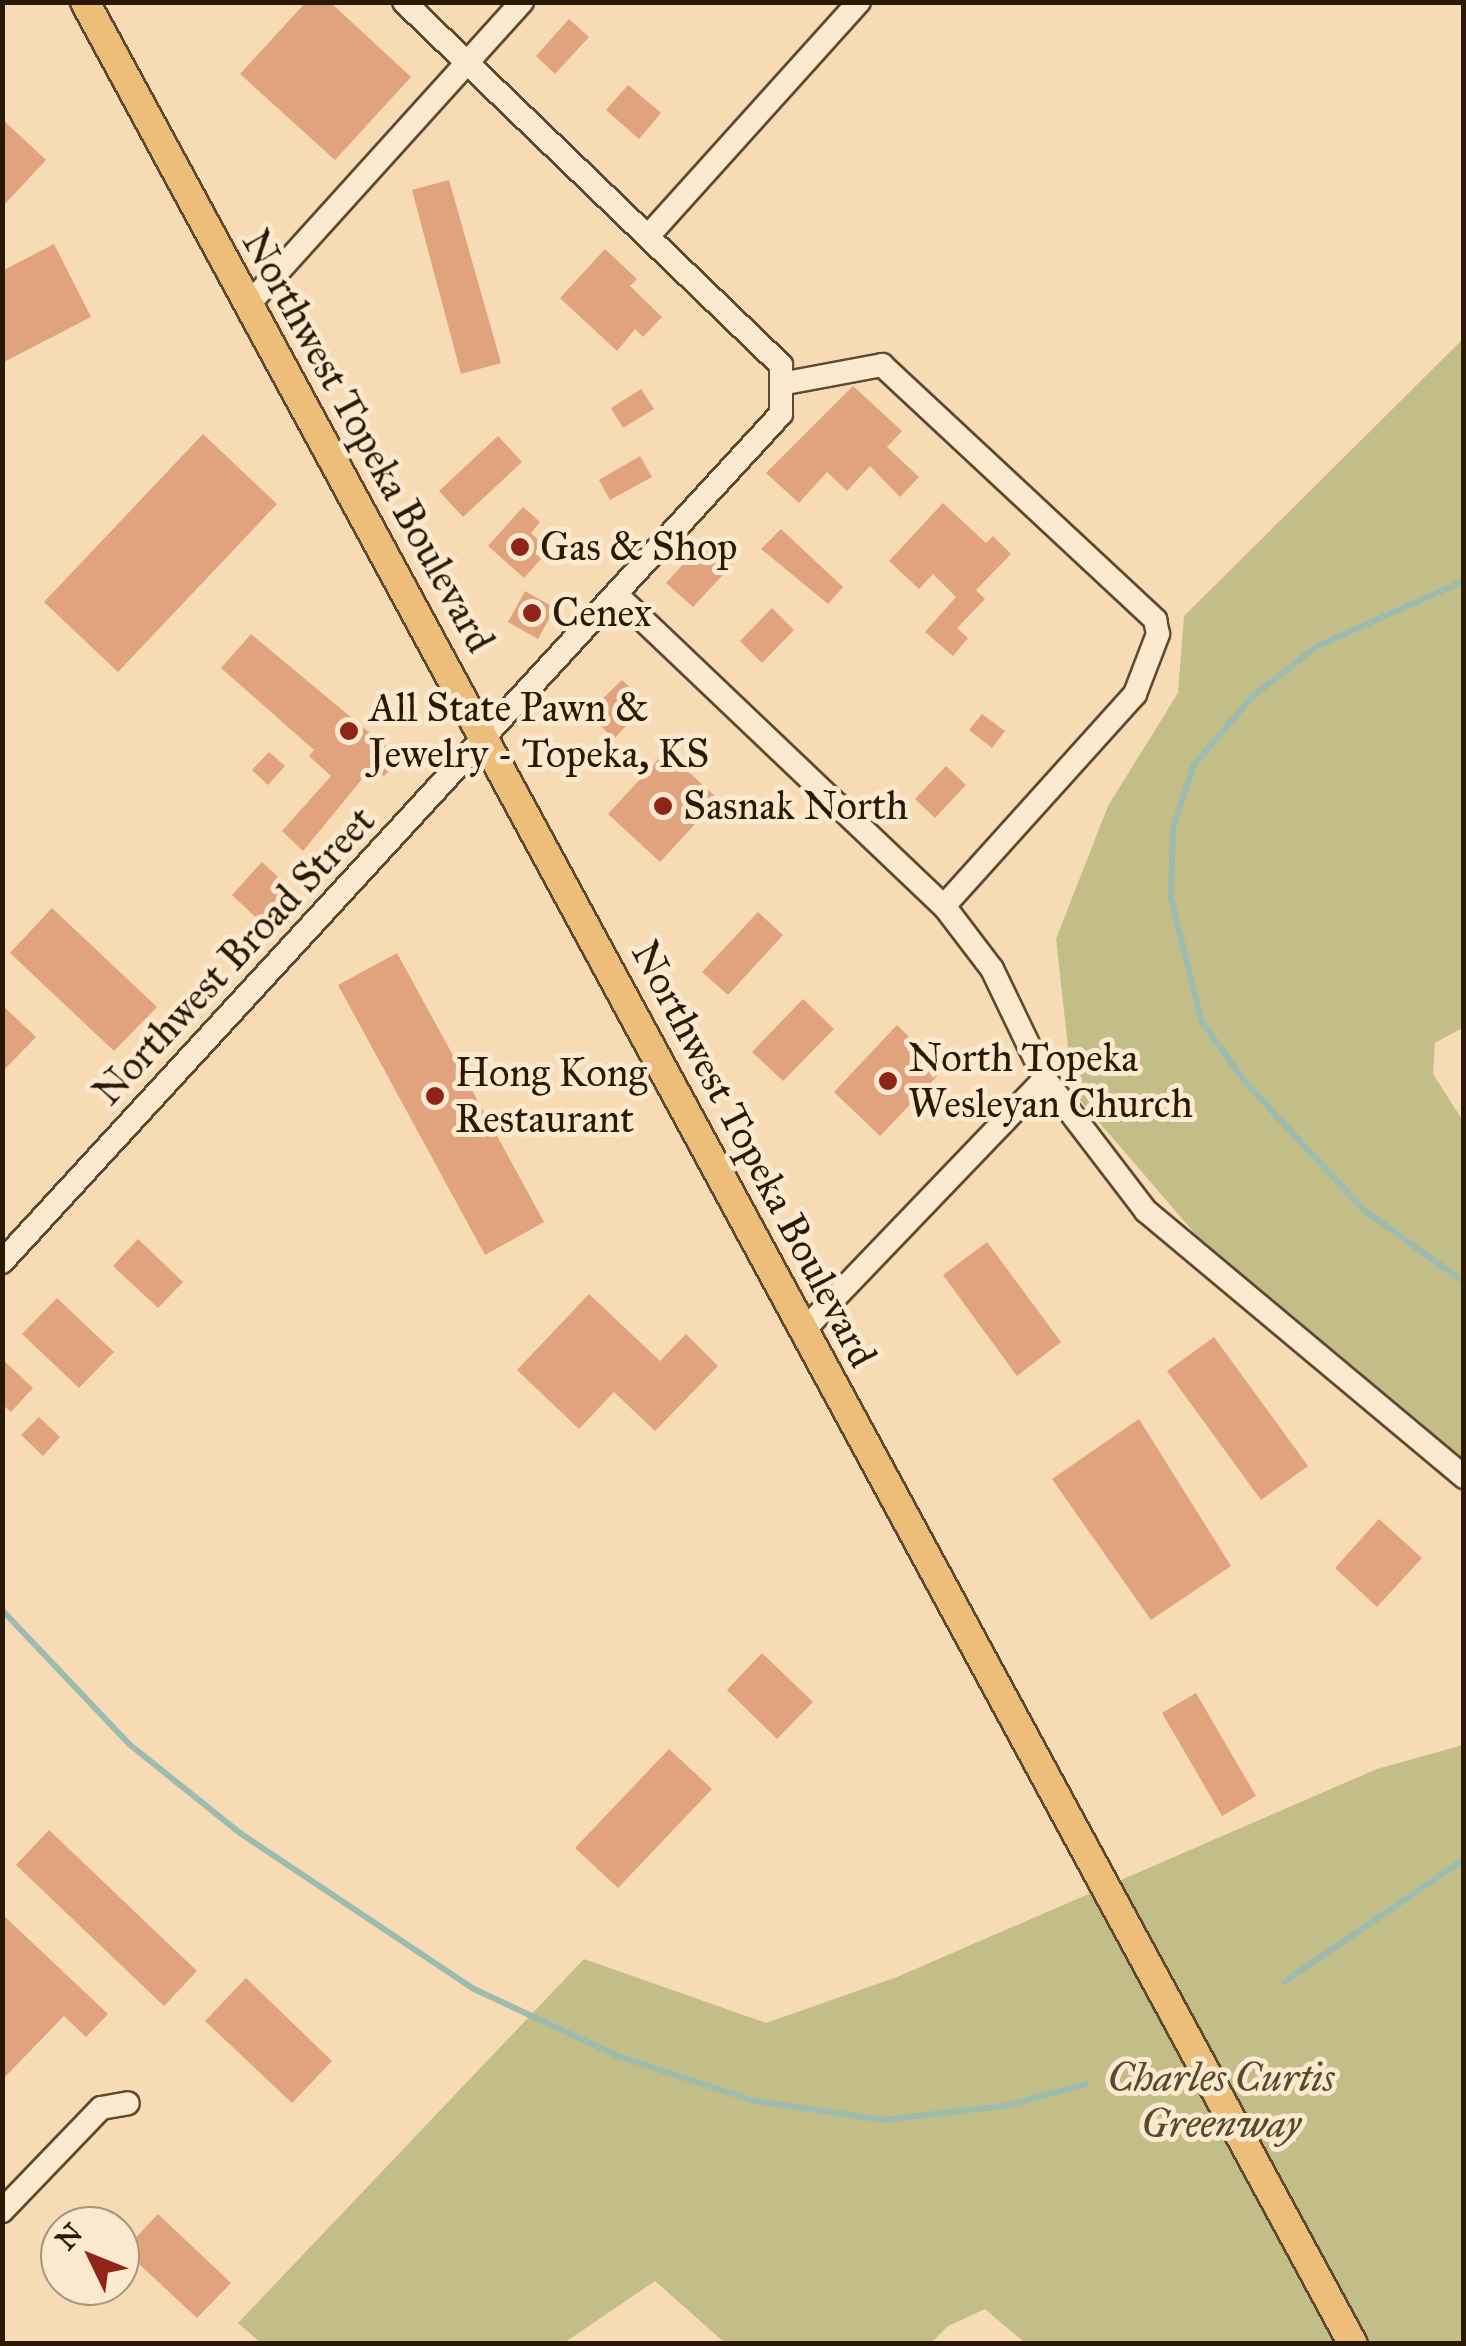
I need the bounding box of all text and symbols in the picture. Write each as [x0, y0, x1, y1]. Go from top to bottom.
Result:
street label: Northwest Topeka Boulevard [232, 221, 504, 661]
place label: Gas & Shop [540, 523, 737, 571]
marker: Gas & Shop [509, 536, 531, 558]
place label: Cenex [552, 589, 652, 637]
marker: Cenex [521, 602, 543, 624]
place label: All State Pawn & Jewelry - Topeka, KS [369, 684, 709, 778]
marker: All State Pawn & Jewelry - Topeka, KS [338, 720, 360, 742]
place label: Sasnak North [683, 782, 908, 830]
marker: Sasnak North [652, 795, 674, 817]
street label: Northwest Broad Street [83, 797, 385, 1115]
street label: Northwest Topeka Boulevard [621, 933, 887, 1375]
place label: North Topeka Wesleyan Church [908, 1034, 1193, 1128]
place label: Hong Kong Restaurant [455, 1049, 647, 1143]
marker: North Topeka Wesleyan Church [877, 1070, 899, 1092]
marker: Hong Kong Restaurant [424, 1085, 446, 1107]
park label: Charles Curtis Greenway [1107, 2054, 1335, 2148]
north arrow [40, 2206, 140, 2306]
text: N [48, 2216, 90, 2257]

